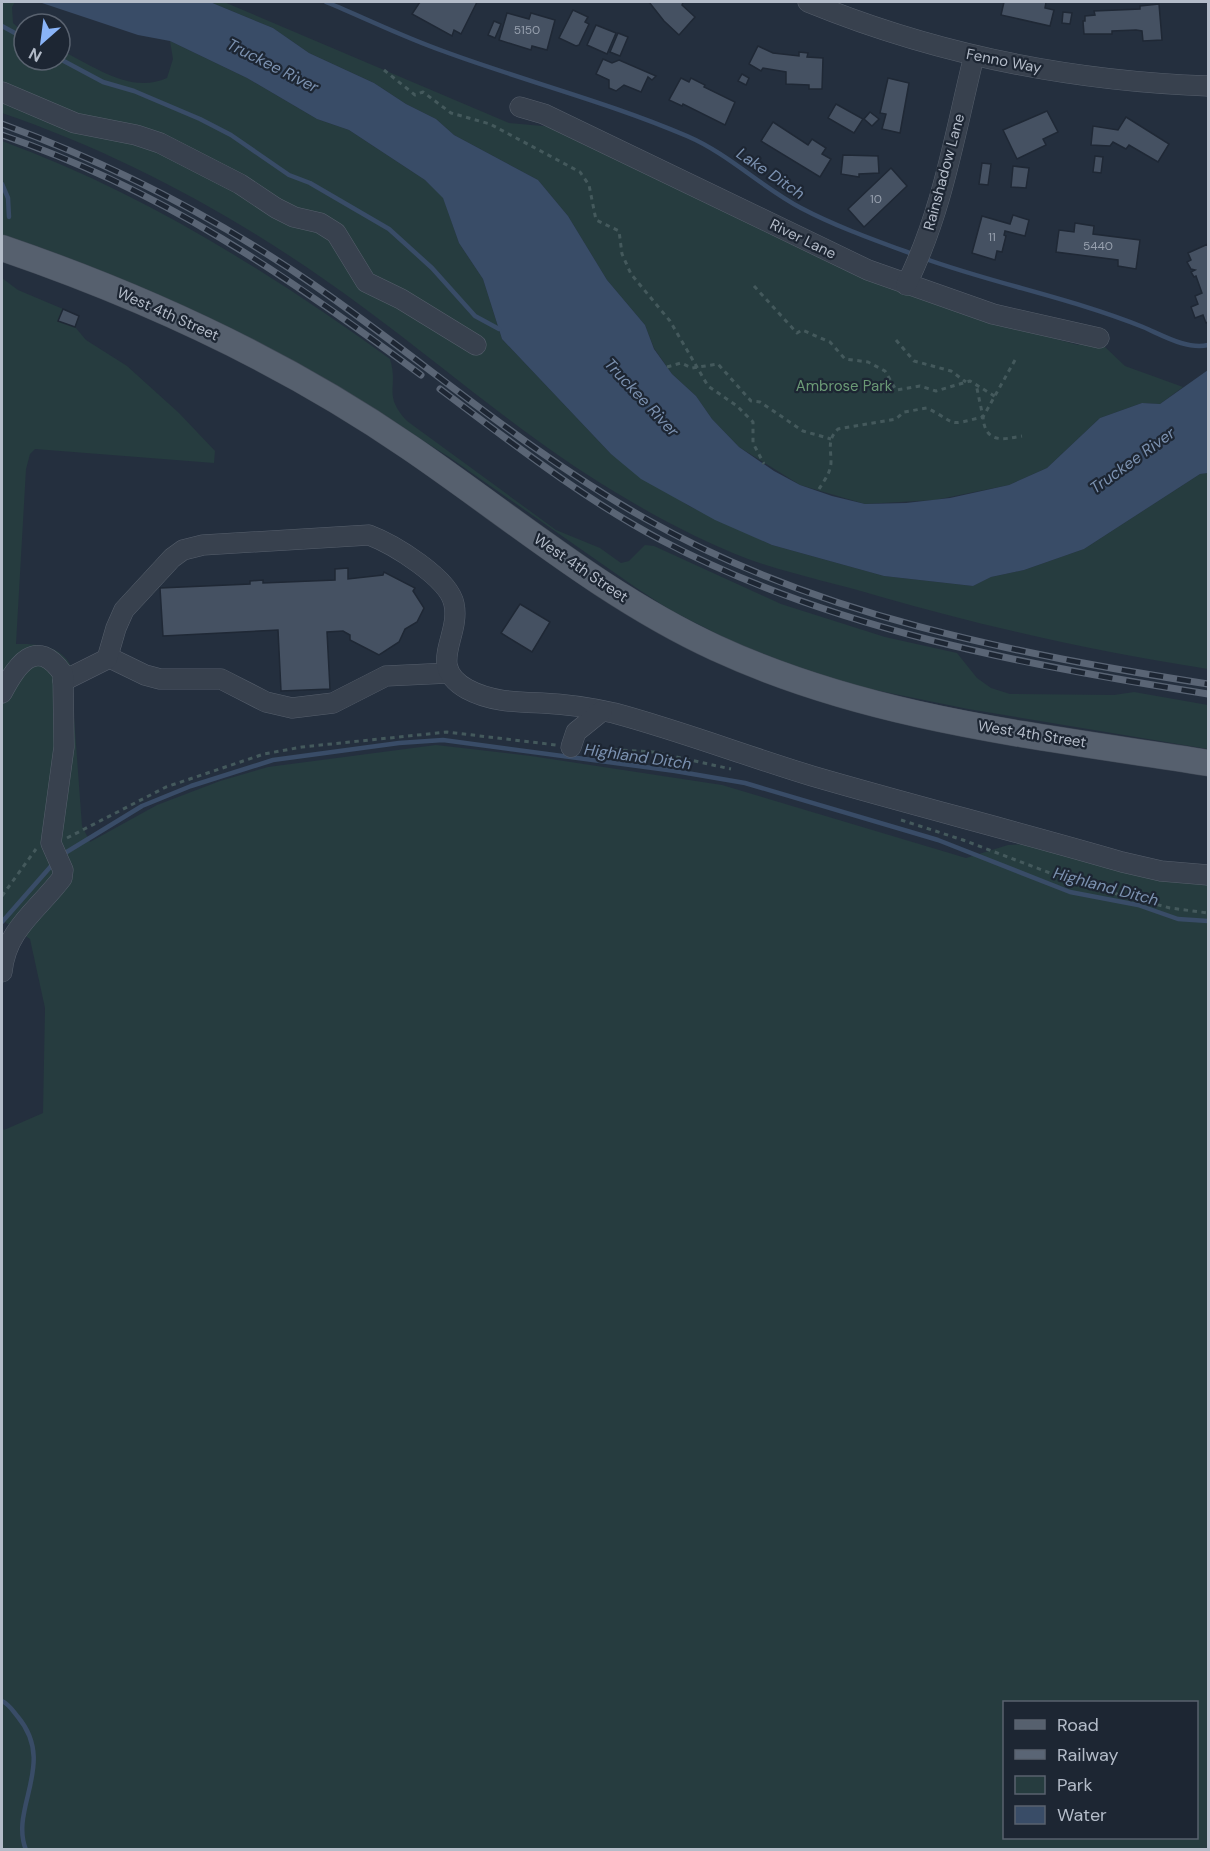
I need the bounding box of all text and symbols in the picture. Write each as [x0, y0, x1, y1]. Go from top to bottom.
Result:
north arrow [12, 12, 72, 72]
house number: 5150 [514, 22, 540, 38]
water label: Truckee River [223, 33, 323, 98]
text: N [25, 43, 45, 67]
street label: Fenno Way [965, 44, 1044, 78]
street label: Rainshadow Lane [919, 111, 969, 233]
water label: Lake Ditch [733, 143, 809, 204]
house number: 10 [870, 191, 882, 207]
street label: River Lane [767, 214, 839, 264]
house number: 11 [988, 229, 996, 245]
house number: 5440 [1083, 238, 1113, 254]
street label: West 4th Street [114, 283, 222, 345]
water label: Truckee River [600, 354, 684, 442]
park label: Ambrose Park [796, 376, 893, 396]
water label: Truckee River [1086, 422, 1180, 498]
street label: West 4th Street [530, 529, 632, 607]
street label: West 4th Street [976, 716, 1088, 752]
water label: Highland Ditch [583, 739, 693, 774]
water label: Highland Ditch [1051, 862, 1161, 911]
legend [1003, 1701, 1198, 1839]
text: Road [1057, 1713, 1099, 1737]
text: Railway [1057, 1743, 1119, 1767]
text: Park [1057, 1773, 1093, 1797]
text: Water [1057, 1803, 1107, 1827]

